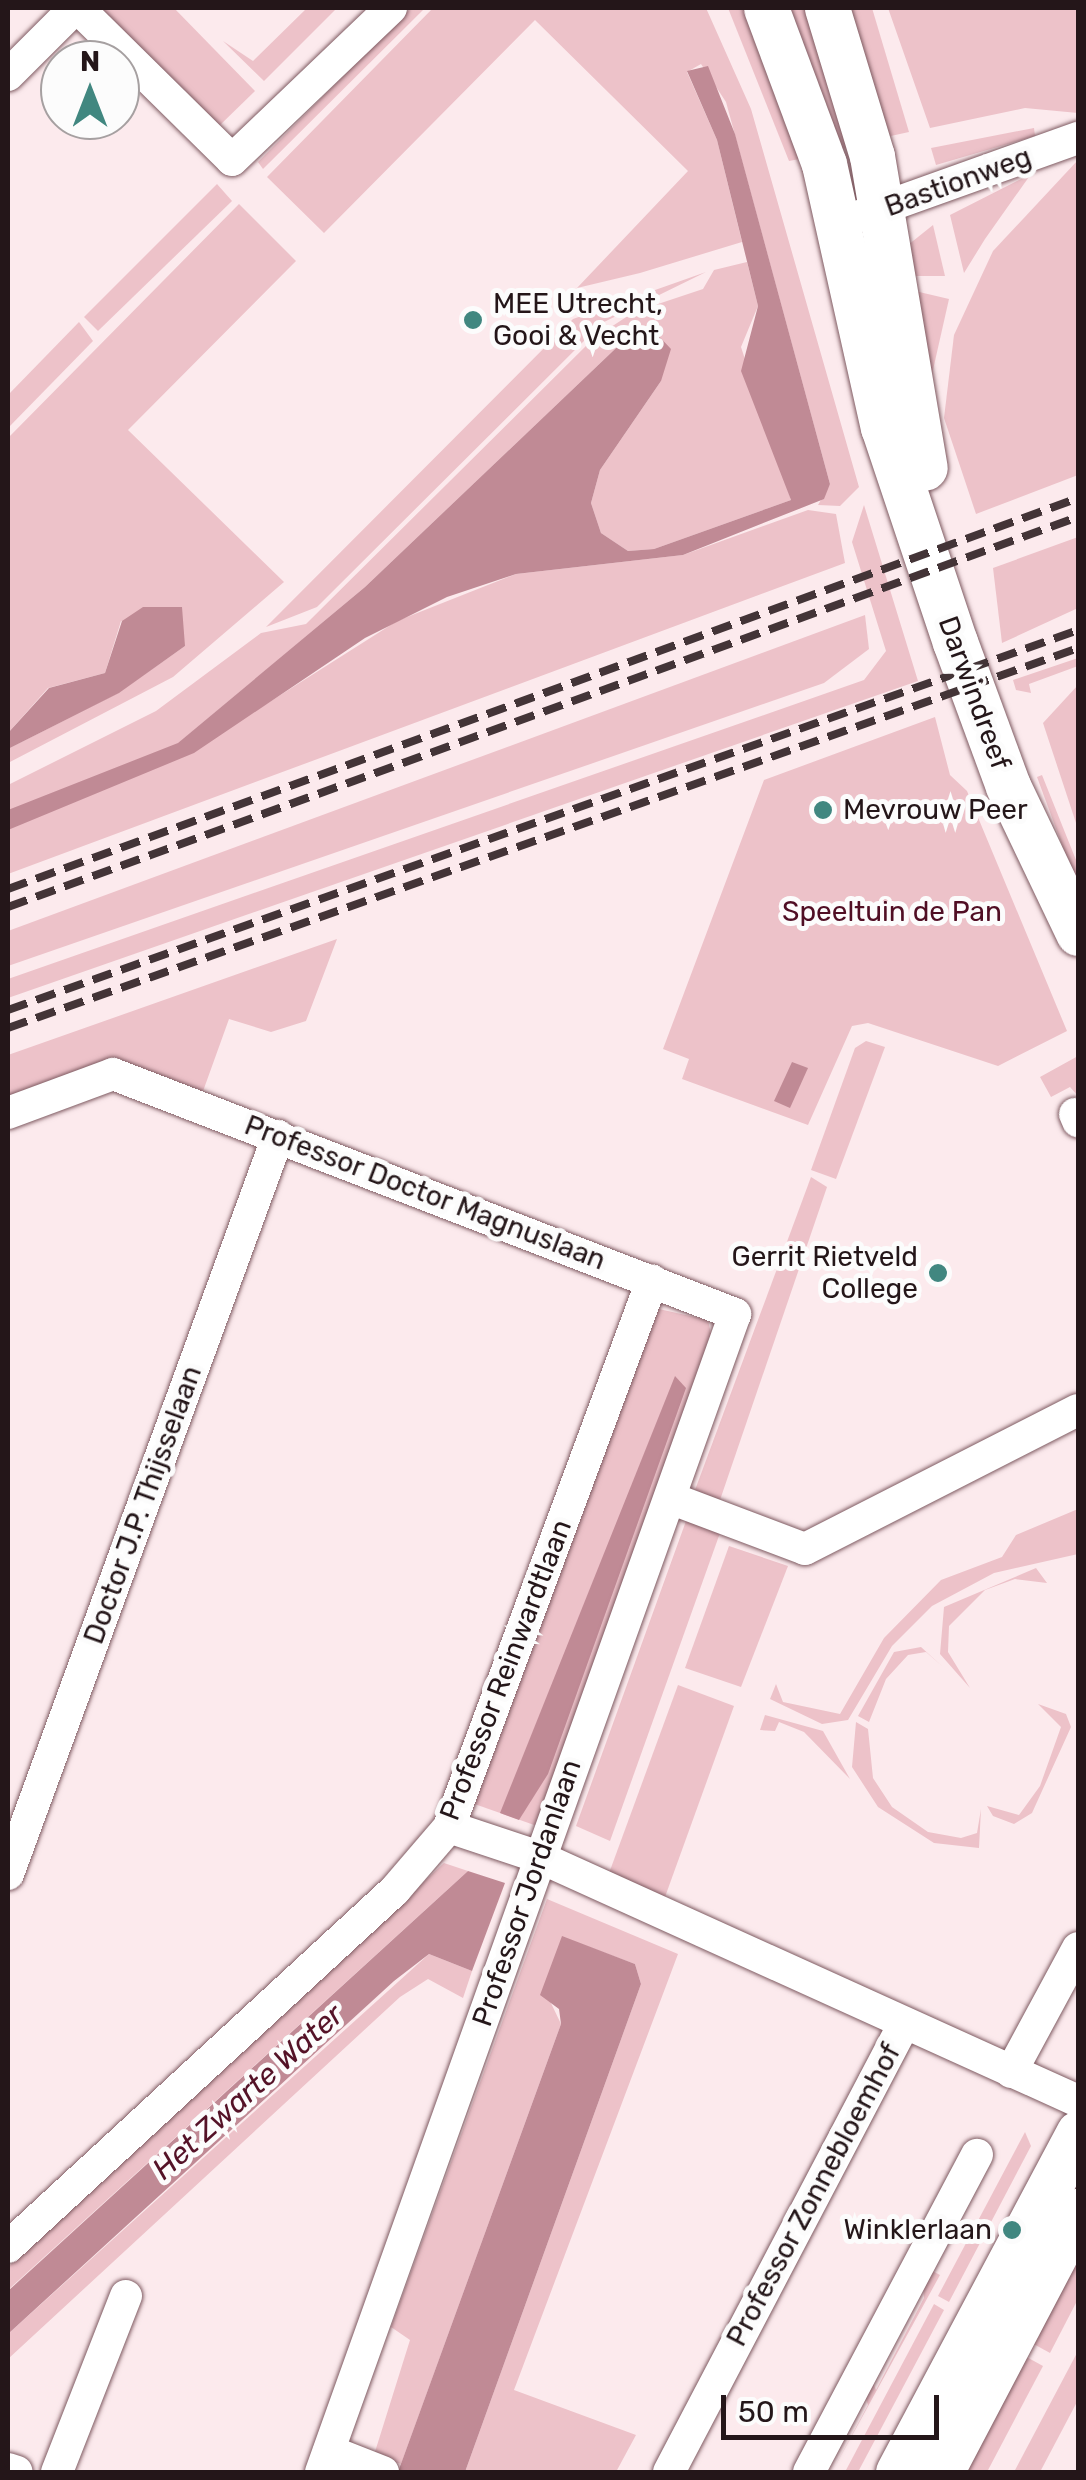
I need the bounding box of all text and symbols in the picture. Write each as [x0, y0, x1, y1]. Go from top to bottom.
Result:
north arrow [40, 40, 140, 140]
text: N [80, 45, 100, 78]
street label: Bastionweg [880, 140, 1036, 224]
place label: MEE Utrecht, Gooi & Vecht [493, 287, 663, 353]
marker: MEE Utrecht, Gooi & Vecht [462, 309, 484, 331]
street label: Darwindreef [931, 612, 1017, 774]
place label: Mevrouw Peer [843, 793, 1028, 827]
marker: Mevrouw Peer [812, 799, 834, 821]
park label: Speeltuin de Pan [782, 895, 1002, 929]
street label: Professor Doctor Magnuslaan [239, 1108, 611, 1278]
place label: Gerrit Rietveld College [732, 1240, 918, 1306]
marker: Gerrit Rietveld College [927, 1262, 949, 1284]
street label: Doctor J.P. Thijsselaan [77, 1361, 209, 1649]
street label: Professor Reinwardtlaan [433, 1515, 579, 1825]
street label: Professor Jordanlaan [465, 1755, 589, 2031]
water label: Het Zwarte Water [145, 1997, 351, 2187]
street label: Professor Zonnebloemhof [720, 2038, 908, 2352]
place label: Winklerlaan [844, 2213, 992, 2247]
marker: Winklerlaan [1001, 2219, 1023, 2241]
scale bar [726, 2375, 944, 2437]
text: 50 m [738, 2394, 809, 2430]

